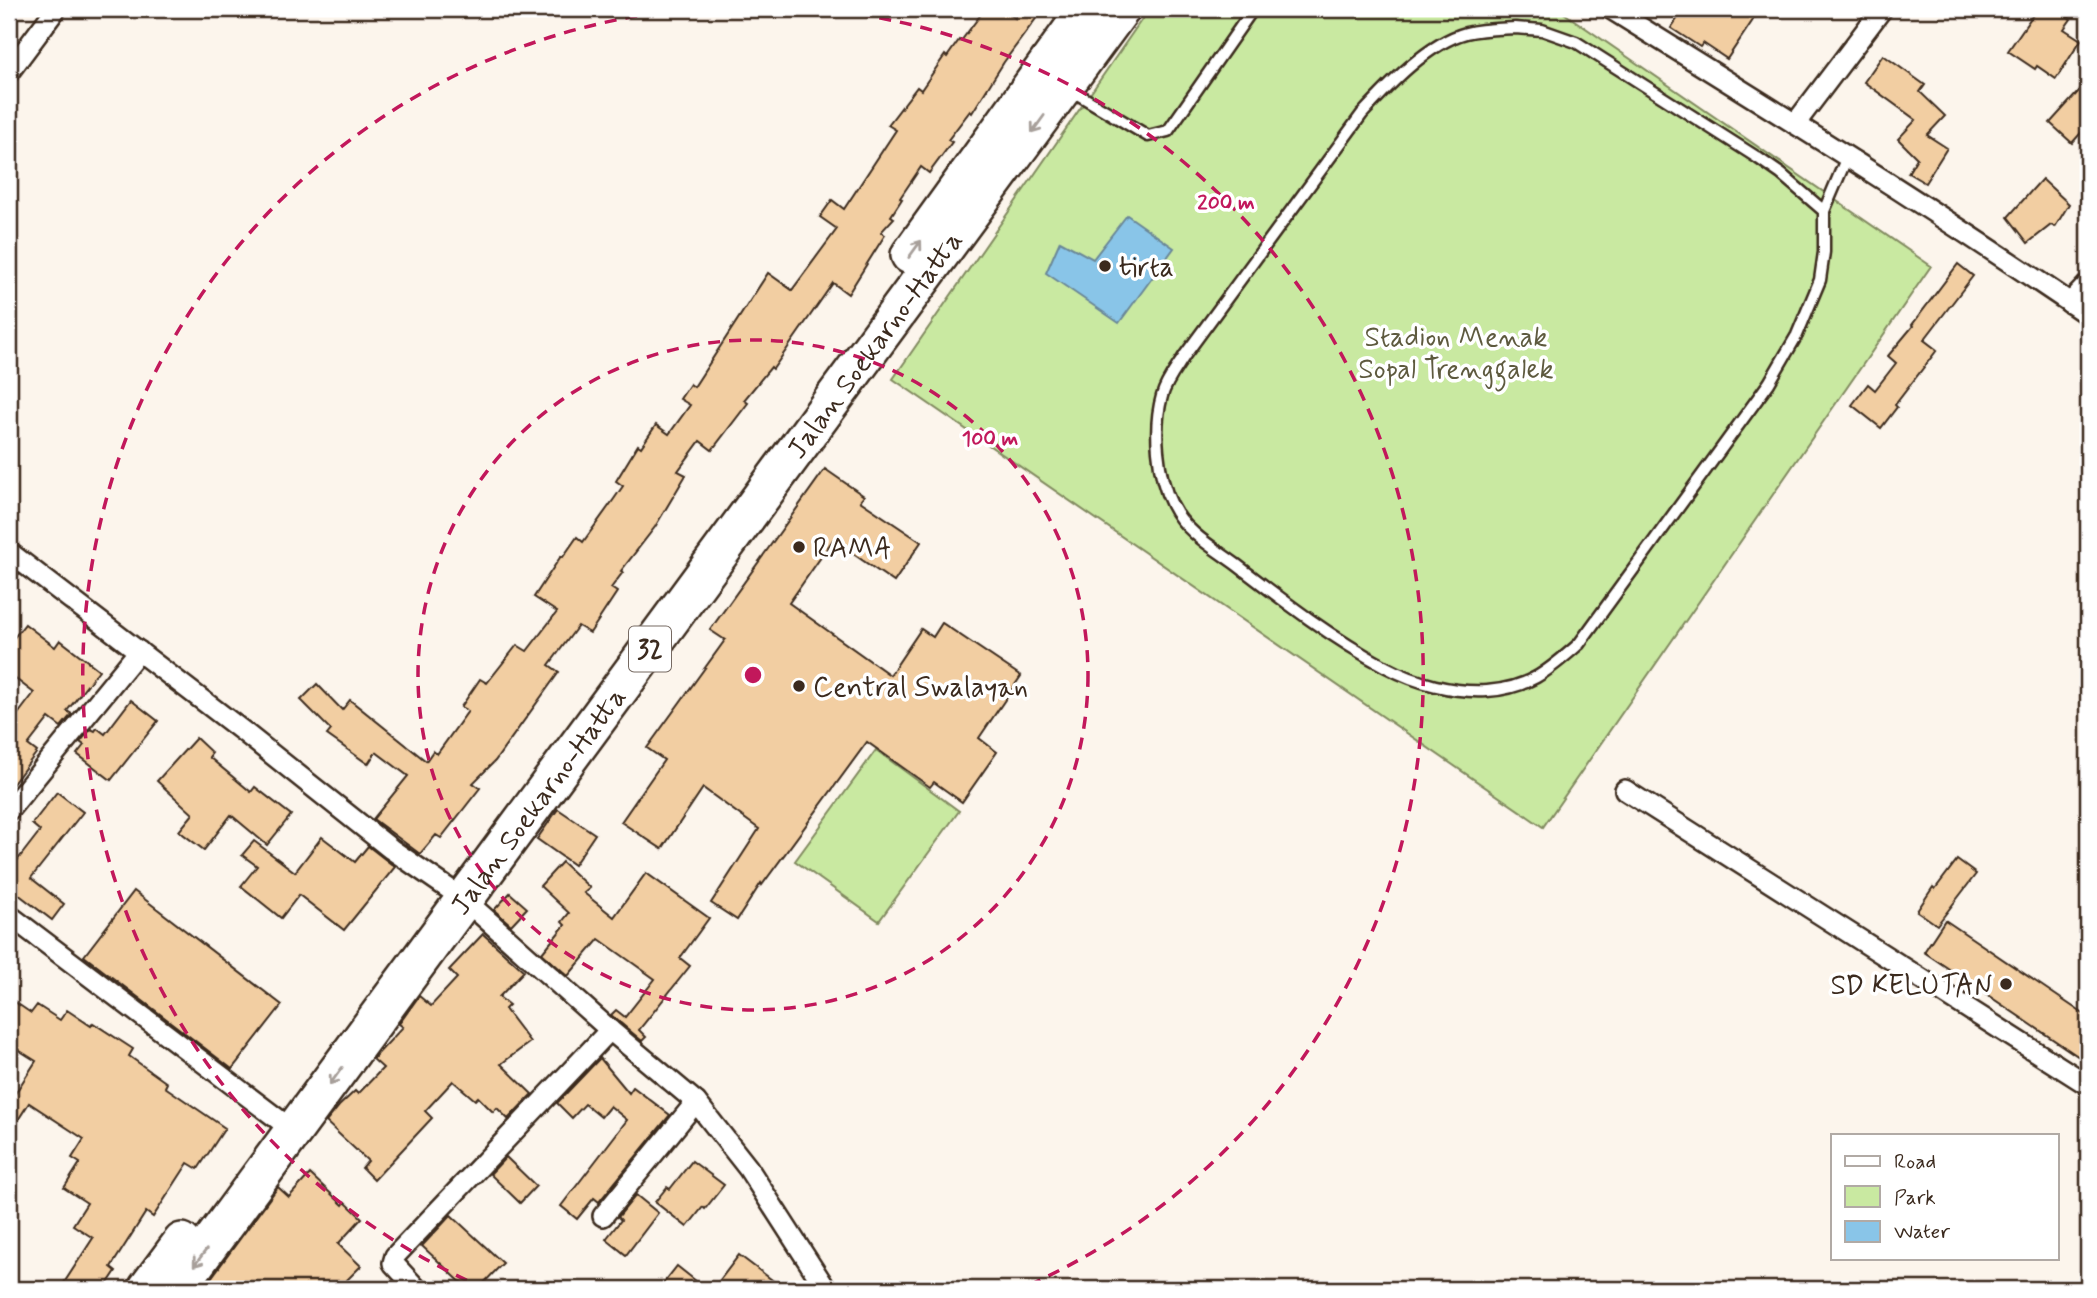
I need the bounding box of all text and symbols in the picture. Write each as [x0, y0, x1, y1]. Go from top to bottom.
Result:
one-way arrow [1031, 114, 1046, 133]
text: 200 m [1197, 189, 1255, 217]
street label: Jalan Soekarno-Hatta [780, 224, 972, 467]
one-way arrow [908, 240, 922, 259]
place label: tirta [1119, 250, 1174, 287]
marker: tirta [1097, 258, 1113, 274]
park label: Stadion Menak Sopal Trenggalek [1358, 320, 1554, 392]
text: 100 m [962, 425, 1018, 453]
place label: RAMA [813, 531, 891, 568]
marker: RAMA [791, 539, 807, 555]
road number: 32 [629, 626, 671, 671]
centre of rings [741, 663, 765, 687]
place label: Central Swalayan [813, 670, 1028, 707]
marker: Central Swalayan [791, 678, 807, 694]
street label: Jalan Soekarno-Hatta [443, 681, 636, 923]
place label: SD KELUTAN [1830, 968, 1992, 1005]
marker: SD KELUTAN [1998, 976, 2014, 992]
one-way arrow [329, 1066, 344, 1085]
legend [1831, 1134, 2058, 1260]
text: Road [1894, 1148, 1936, 1176]
text: Park [1894, 1184, 1936, 1212]
text: Water [1894, 1218, 1950, 1246]
one-way arrow [193, 1248, 208, 1267]

